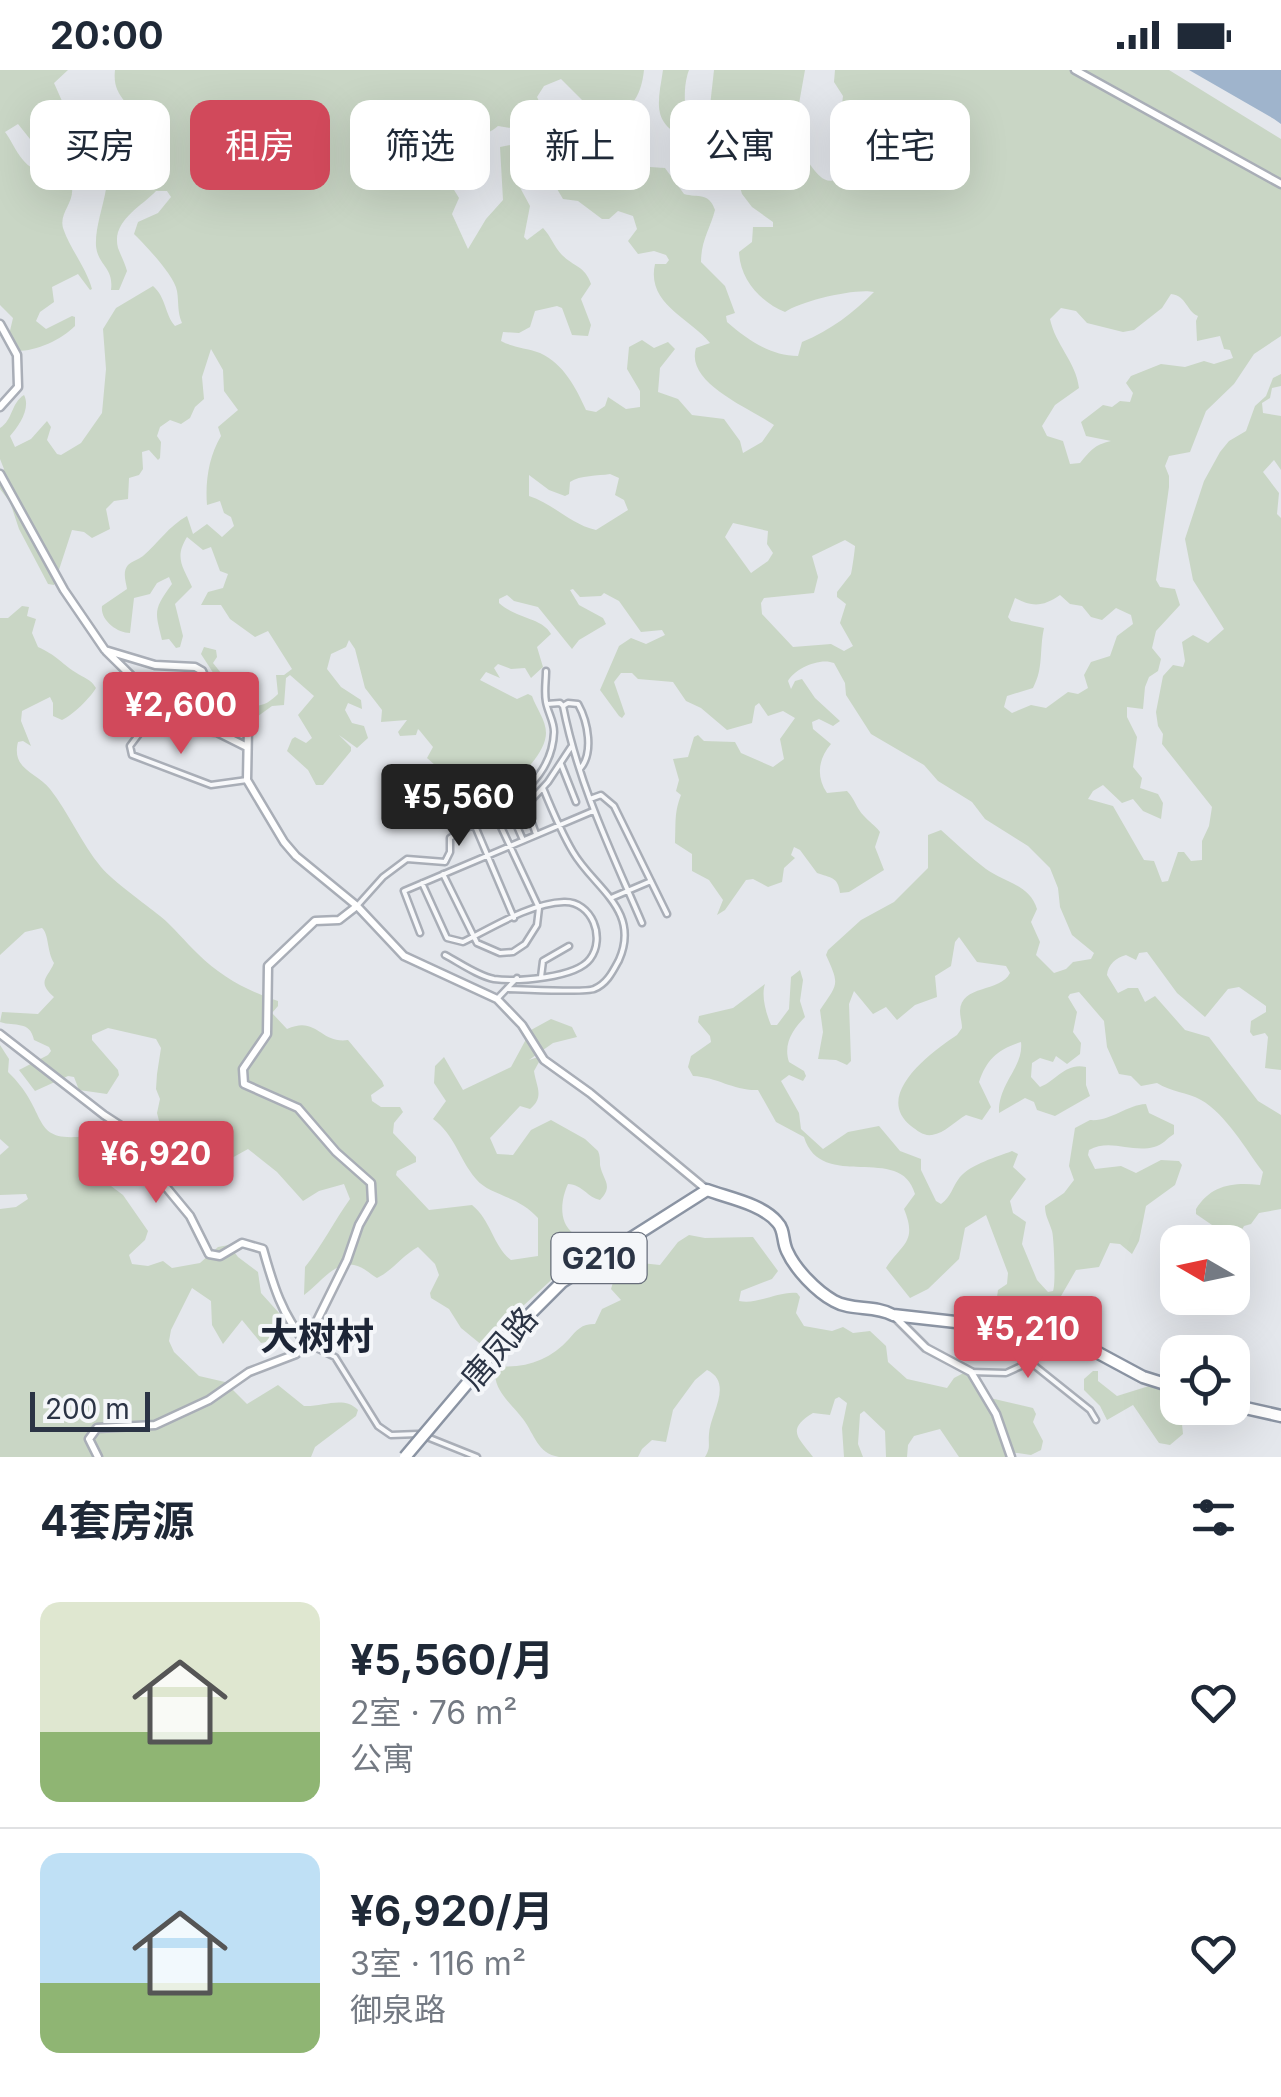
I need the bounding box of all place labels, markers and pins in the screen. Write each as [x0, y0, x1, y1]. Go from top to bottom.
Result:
pin: ¥2,600 [100, 672, 262, 757]
pin: ¥5,560 [378, 764, 540, 849]
pin: ¥6,920 [75, 1121, 237, 1206]
pin: ¥5,210 [947, 1296, 1109, 1381]

